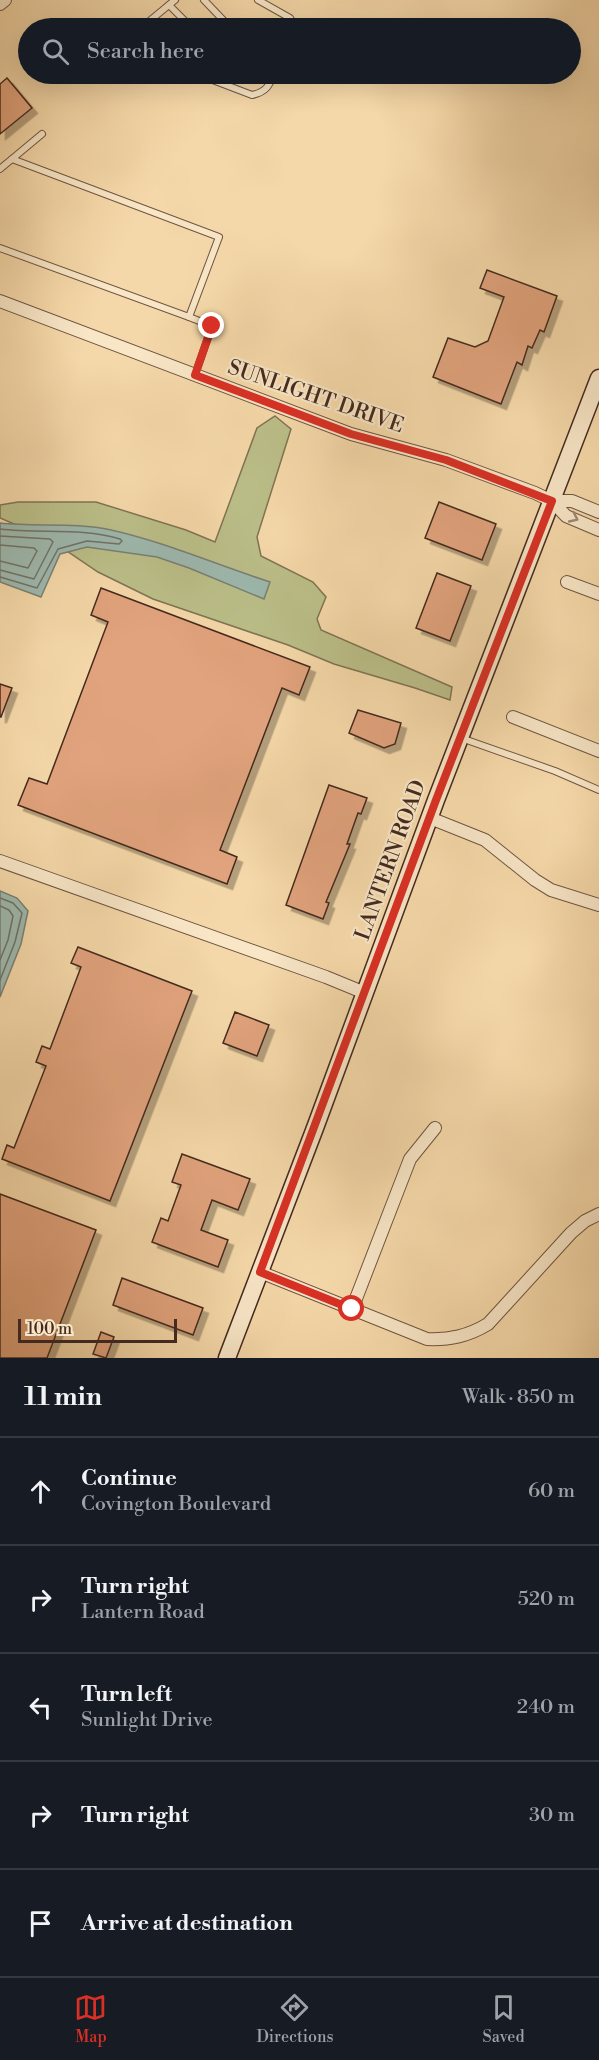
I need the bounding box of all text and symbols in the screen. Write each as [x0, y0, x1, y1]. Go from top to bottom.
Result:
search box [18, 18, 581, 84]
icon: search [39, 35, 72, 68]
text: Search here [87, 38, 204, 65]
route end [198, 312, 224, 338]
street label: SUNLIGHT DRIVE [224, 355, 407, 439]
one-way arrow [567, 511, 578, 523]
street label: LANTERN ROAD [350, 777, 432, 944]
route start [338, 1295, 364, 1321]
scale bar [18, 1316, 177, 1344]
text: 100 m [27, 1319, 72, 1339]
text: 11 min [24, 1381, 102, 1413]
text: Walk · 850 m [462, 1385, 575, 1410]
text: Continue [81, 1465, 177, 1492]
icon: ahead [24, 1475, 57, 1508]
text: 60 m [528, 1479, 575, 1504]
text: Covington Boulevard [81, 1492, 271, 1517]
text: Turn right [81, 1573, 189, 1600]
icon: right [24, 1583, 57, 1616]
text: 520 m [518, 1587, 575, 1612]
text: Lantern Road [81, 1600, 205, 1625]
text: Turn left [81, 1681, 172, 1708]
icon: left [24, 1691, 57, 1724]
text: 240 m [517, 1695, 575, 1720]
text: Sunlight Drive [81, 1708, 213, 1733]
icon: right [24, 1799, 57, 1832]
text: Turn right [81, 1802, 189, 1829]
text: 30 m [529, 1803, 575, 1828]
icon: arrive [24, 1907, 57, 1940]
text: Arrive at destination [81, 1910, 293, 1937]
tab: Map [74, 1991, 107, 2047]
tab: Directions [256, 1991, 334, 2047]
tab: Saved [482, 1991, 525, 2047]

